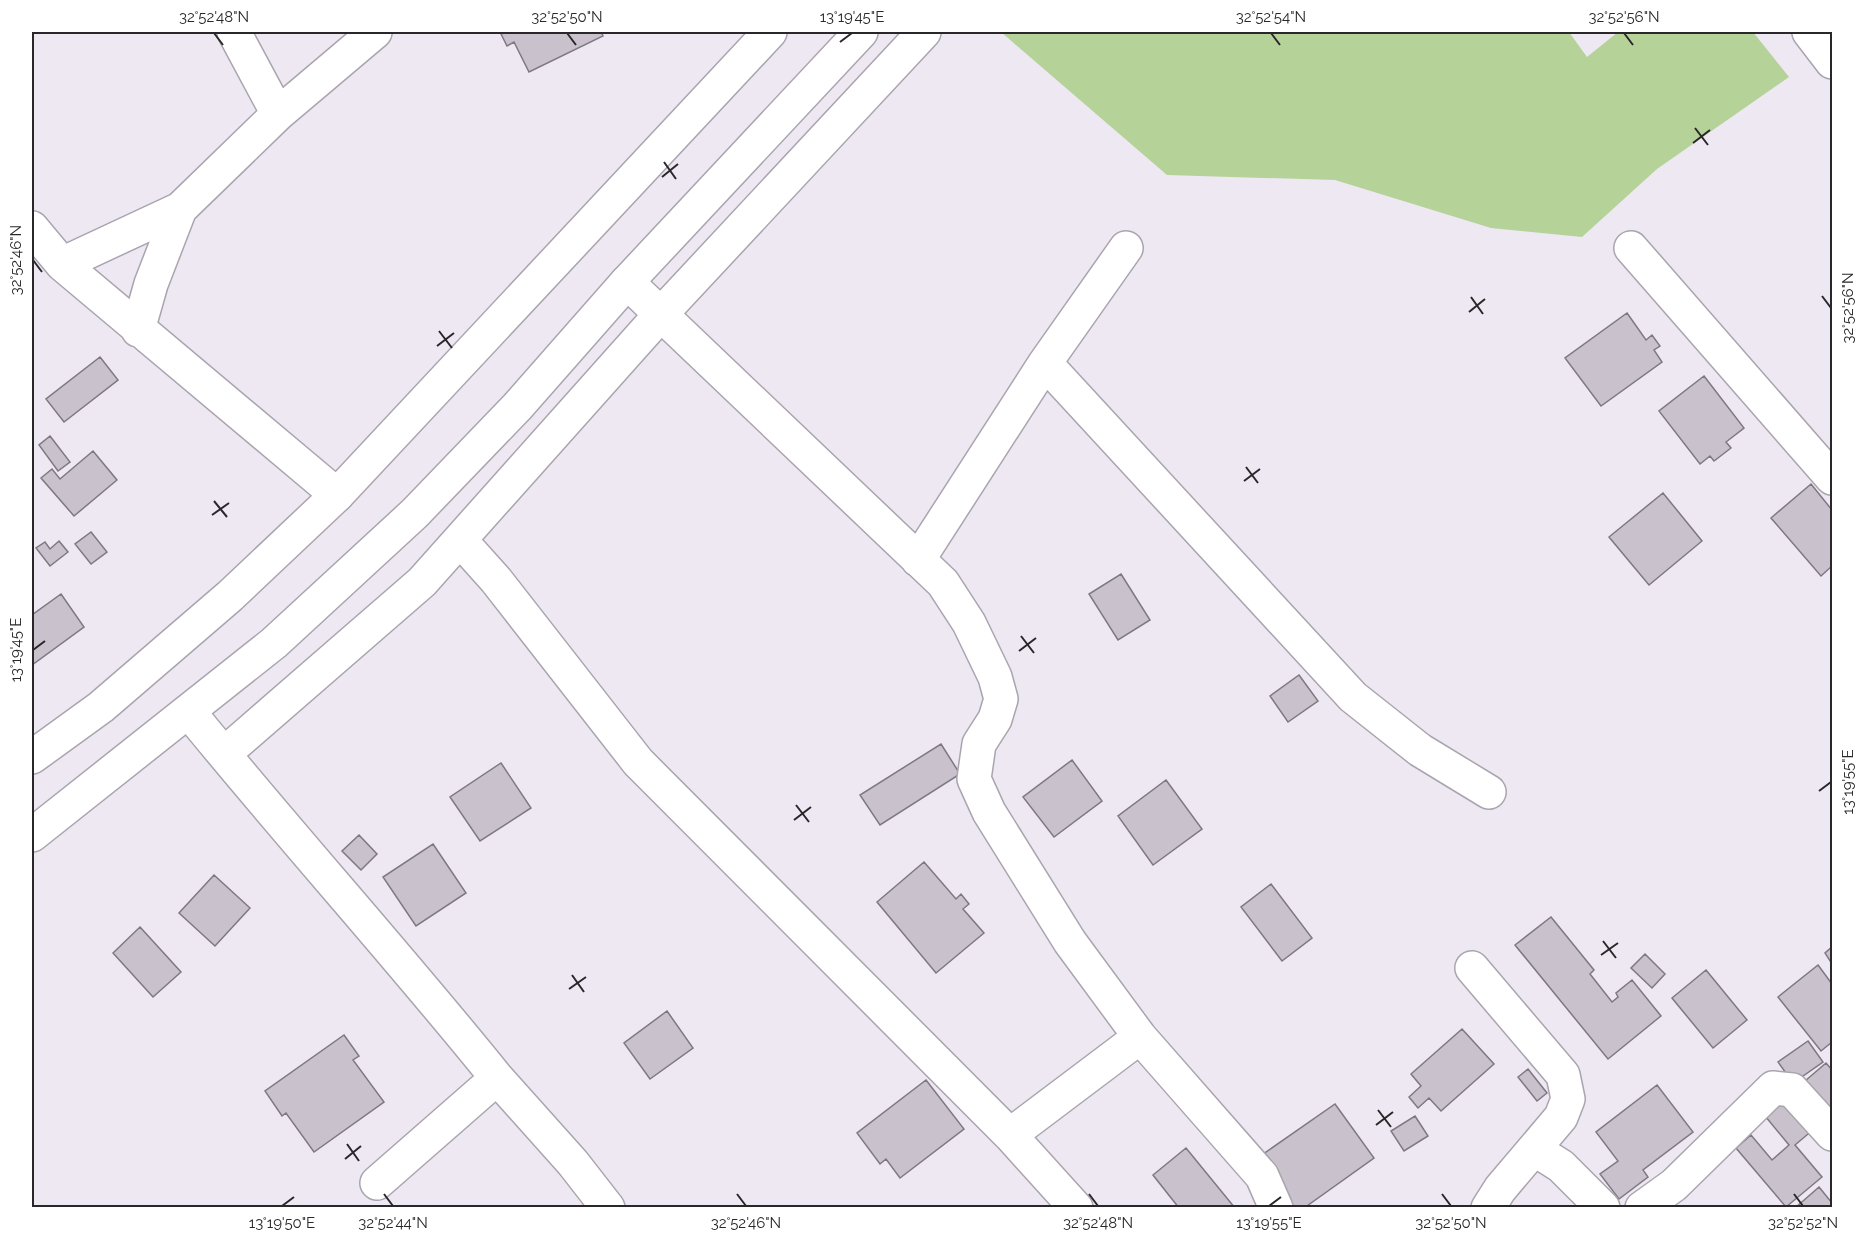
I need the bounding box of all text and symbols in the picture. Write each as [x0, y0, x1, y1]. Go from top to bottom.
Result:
text: 32°52'48"N [179, 8, 249, 26]
text: 32°52'50"N [531, 8, 603, 26]
text: 13°19'45"E [820, 8, 884, 26]
text: 32°52'54"N [1236, 8, 1306, 26]
text: 32°52'56"N [1588, 8, 1660, 26]
text: 32°52'46"N [7, 225, 25, 295]
text: 32°52'56"N [1839, 272, 1857, 344]
text: 13°19'45"E [7, 618, 25, 682]
text: 13°19'55"E [1839, 749, 1857, 815]
text: 13°19'50"E [249, 1214, 315, 1232]
text: 32°52'44"N [358, 1214, 428, 1232]
text: 32°52'46"N [711, 1214, 781, 1232]
text: 32°52'48"N [1063, 1214, 1133, 1232]
text: 13°19'55"E [1236, 1214, 1302, 1232]
text: 32°52'50"N [1415, 1214, 1487, 1232]
text: 32°52'52"N [1768, 1214, 1838, 1232]

